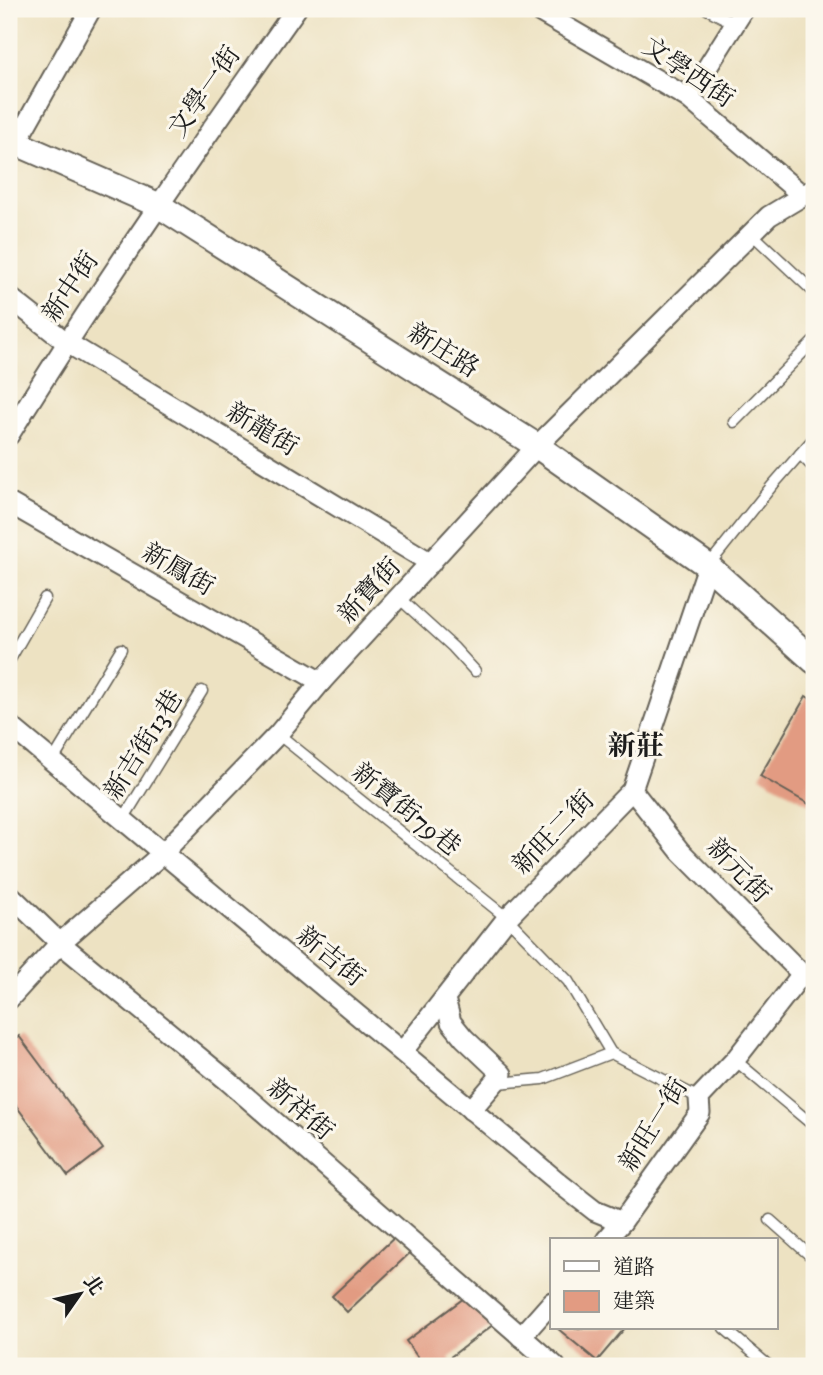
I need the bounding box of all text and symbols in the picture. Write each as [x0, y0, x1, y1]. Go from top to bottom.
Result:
street label: 文學西街 [636, 30, 740, 116]
street label: 文學一街 [162, 40, 248, 144]
street label: 新中街 [36, 245, 106, 329]
street label: 新庄路 [401, 316, 485, 386]
street label: 新龍街 [220, 396, 304, 464]
street label: 新鳳街 [136, 536, 220, 604]
street label: 新寶街 [331, 551, 409, 631]
street label: 新吉街13巷 [97, 684, 191, 806]
district label: 新莊 [608, 729, 664, 764]
street label: 新寶街79巷 [345, 756, 467, 864]
street label: 新旺二街 [506, 784, 602, 882]
street label: 新元街 [699, 831, 777, 911]
street label: 新吉街 [289, 920, 371, 994]
street label: 新祥街 [260, 1072, 340, 1148]
street label: 新旺一街 [612, 1072, 696, 1178]
legend [550, 1238, 778, 1330]
text: 道路 [613, 1255, 655, 1281]
north arrow [46, 1260, 116, 1330]
text: 北 [78, 1271, 108, 1300]
text: 建築 [613, 1289, 655, 1315]

